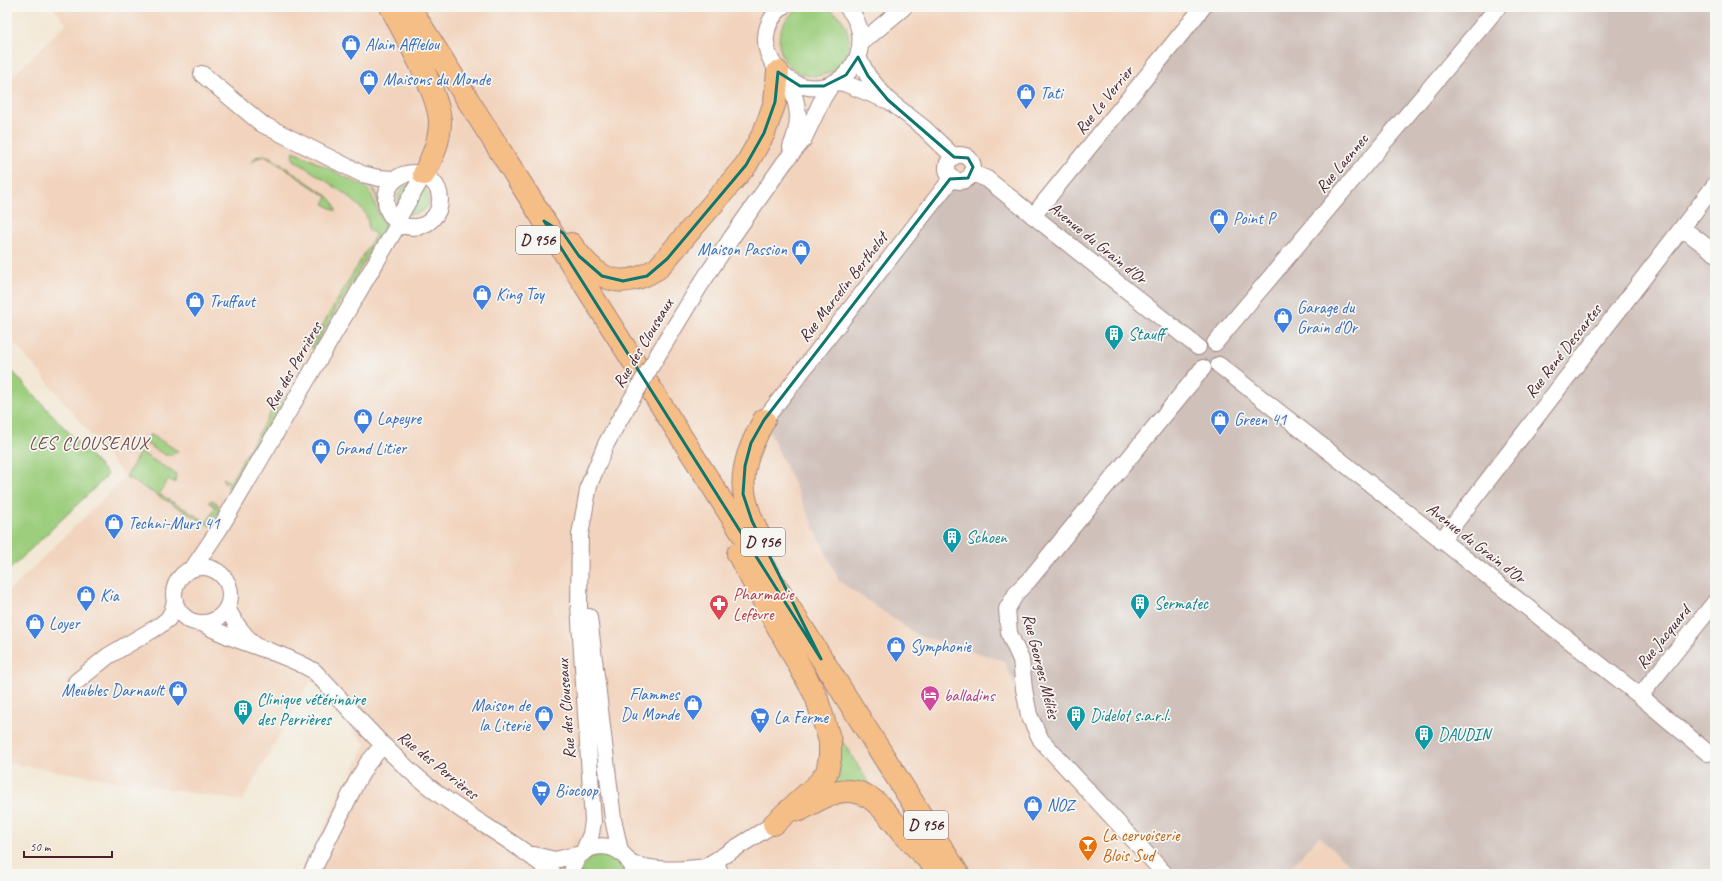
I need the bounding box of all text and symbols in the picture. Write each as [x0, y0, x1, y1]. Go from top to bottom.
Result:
shop icon: Alain Afflelou [340, 33, 362, 61]
place label: Alain Afflelou [365, 34, 441, 55]
street label: Rue Le Verrier [1070, 60, 1139, 139]
shop icon: Maisons du Monde [358, 68, 380, 96]
place label: Maisons du Monde [383, 69, 492, 90]
shop icon: Tati [1015, 82, 1037, 110]
place label: Tati [1040, 83, 1064, 104]
street label: Rue Laennec [1311, 128, 1373, 197]
street label: Avenue du Grain d'Or [1045, 197, 1153, 290]
shop icon: Point P [1208, 207, 1230, 235]
place label: Point P [1233, 208, 1277, 229]
road number: D 956 [516, 226, 560, 254]
street label: Rue Marcelin Berthelot [794, 226, 894, 346]
shop icon: Maison Passion [790, 238, 812, 266]
place label: Maison Passion [698, 239, 787, 260]
shop icon: King Toy [471, 283, 493, 311]
place label: King Toy [496, 284, 545, 305]
shop icon: Truffaut [184, 290, 206, 318]
place label: Truffaut [209, 291, 257, 312]
street label: Rue des Clouseaux [608, 293, 679, 392]
place label: Garage du Grain d'Or [1297, 297, 1359, 338]
street label: Rue René Descartes [1520, 299, 1607, 402]
shop icon: Garage du Grain d'Or [1272, 306, 1294, 334]
street label: Rue des Perrières [259, 317, 327, 414]
building icon: Stauff [1103, 323, 1125, 351]
place label: Stauff [1128, 324, 1168, 345]
shop icon: Lapeyre [352, 407, 374, 435]
place label: Lapeyre [377, 408, 423, 429]
shop icon: Green 41 [1209, 408, 1231, 436]
place label: Green 41 [1234, 409, 1288, 430]
district label: LES CLOUSEAUX [29, 432, 151, 454]
shop icon: Grand Litier [310, 437, 332, 465]
place label: Grand Litier [335, 438, 408, 459]
street label: Avenue du Grain d'Or [1422, 498, 1531, 589]
shop icon: Techni-Murs 41 [103, 512, 125, 540]
place label: Techni-Murs 41 [128, 513, 221, 534]
building icon: Schoen [941, 526, 963, 554]
place label: Schoen [966, 527, 1008, 548]
road number: D 956 [741, 528, 785, 556]
shop icon: Kia [75, 584, 97, 612]
place label: Pharmacie Lefèvre [733, 584, 795, 625]
place label: Kia [100, 585, 120, 606]
building icon: Sermatec [1129, 592, 1151, 620]
pharmacy icon: Pharmacie Lefèvre [708, 593, 730, 621]
place label: Sermatec [1154, 593, 1209, 614]
street label: Rue Jacquard [1631, 599, 1696, 673]
street label: Rue Georges Méliès [1018, 611, 1065, 723]
shop icon: Loyer [24, 612, 46, 640]
place label: Loyer [49, 613, 81, 634]
shop icon: Symphonie [885, 635, 907, 663]
place label: Symphonie [910, 636, 972, 657]
street label: Rue des Clouseaux [552, 657, 580, 760]
shop icon: Meubles Darnault [167, 679, 189, 707]
place label: Meubles Darnault [62, 680, 166, 701]
place label: Flammes Du Monde [621, 684, 681, 725]
hotel icon: balladins [919, 684, 941, 712]
place label: balladins [944, 685, 997, 706]
place label: Clinique vétérinaire des Perrières [257, 689, 367, 730]
shop icon: Flammes Du Monde [682, 693, 704, 721]
place label: Maison de la Literie [471, 695, 531, 736]
building icon: Clinique vétérinaire des Perrières [232, 698, 254, 726]
shop icon: Maison de la Literie [533, 704, 555, 732]
building icon: Didelot s.a.r.l. [1065, 704, 1087, 732]
place label: Didelot s.a.r.l. [1090, 705, 1170, 726]
supermarket icon: La Ferme [749, 706, 771, 734]
place label: La Ferme [774, 707, 830, 728]
building icon: DAUDIN [1413, 723, 1435, 751]
place label: DAUDIN [1438, 724, 1493, 745]
street label: Rue des Perrières [393, 726, 484, 805]
supermarket icon: Biocoop [530, 779, 552, 807]
place label: Biocoop [555, 780, 599, 801]
shop icon: NOZ [1022, 794, 1044, 822]
place label: NOZ [1047, 795, 1076, 816]
road number: D 956 [904, 811, 948, 839]
place label: La cervoiserie Blois Sud [1102, 825, 1181, 866]
scale bar [24, 833, 112, 859]
bar icon: La cervoiserie Blois Sud [1077, 834, 1099, 862]
text: 50 m [30, 839, 52, 855]

